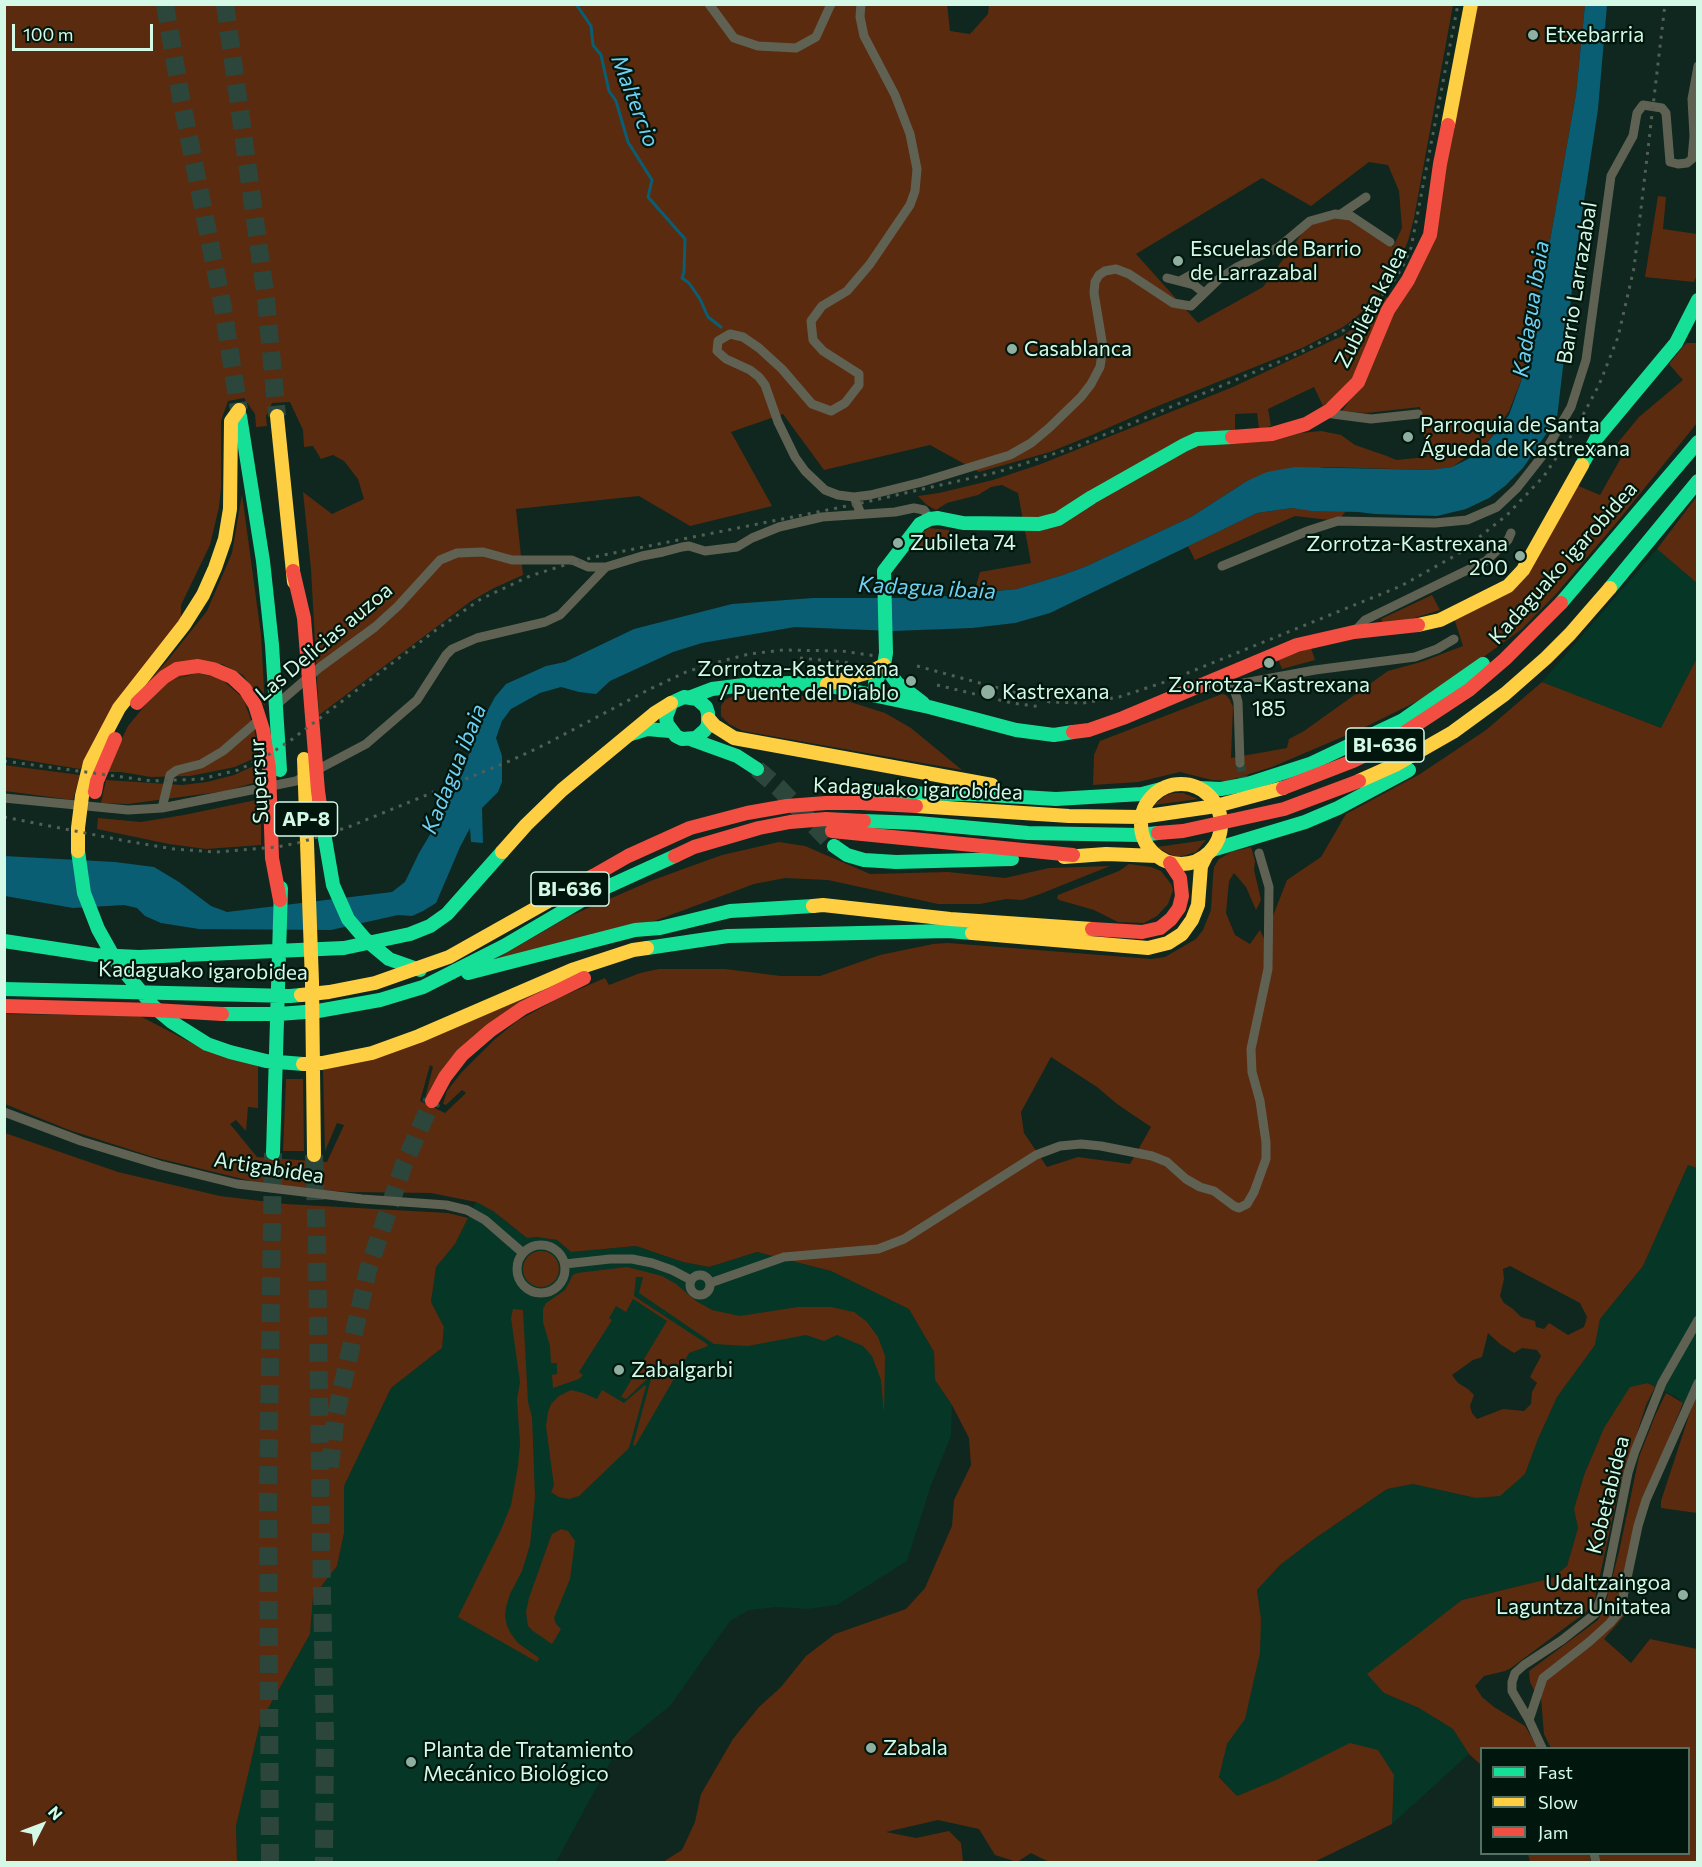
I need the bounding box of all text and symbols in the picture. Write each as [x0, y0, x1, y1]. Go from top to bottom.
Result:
scale bar [15, 12, 156, 50]
place label: Etxebarria [1545, 22, 1644, 48]
text: 100 m [23, 23, 73, 45]
marker: Etxebarria [1526, 28, 1540, 42]
water label: Maltercio [605, 51, 665, 151]
street label: Barrio Larrazabal [1552, 200, 1602, 366]
place label: Escuelas de Barrio de Larrazabal [1190, 236, 1362, 286]
water label: Kadagua ibaia [1507, 239, 1555, 379]
street label: Zubileta kalea [1330, 242, 1412, 372]
marker: Escuelas de Barrio de Larrazabal [1171, 254, 1185, 268]
place label: Casablanca [1024, 336, 1132, 362]
marker: Casablanca [1005, 342, 1019, 356]
place label: Parroquia de Santa Águeda de Kastrexana [1420, 412, 1630, 462]
marker: Parroquia de Santa Águeda de Kastrexana [1401, 430, 1415, 444]
street label: Kadaguako igarobidea [1483, 477, 1643, 649]
place label: Zubileta 74 [910, 530, 1016, 556]
place label: Zorrotza-Kastrexana 200 [1306, 531, 1508, 581]
marker: Zubileta 74 [891, 536, 905, 550]
marker: Zorrotza-Kastrexana 200 [1513, 549, 1527, 563]
water label: Kadagua ibaia [858, 571, 996, 605]
street label: Las Delicias auzoa [250, 577, 398, 707]
place label: Zorrotza-Kastrexana / Puente del Diablo [697, 656, 899, 706]
marker: Zorrotza-Kastrexana 185 [1262, 656, 1276, 670]
place label: Zorrotza-Kastrexana 185 [1168, 672, 1370, 722]
marker: Zorrotza-Kastrexana / Puente del Diablo [904, 674, 918, 688]
place label: Kastrexana [1002, 679, 1109, 705]
marker: Kastrexana [979, 683, 997, 701]
water label: Kadagua ibaia [416, 700, 492, 838]
road number: BI-636 [1346, 728, 1424, 762]
street label: Supersur [244, 738, 274, 824]
street label: Kadaguako igarobidea [813, 773, 1023, 805]
road number: AP-8 [274, 802, 338, 836]
road number: BI-636 [531, 872, 609, 906]
street label: Kadaguako igarobidea [98, 957, 308, 985]
street label: Artigabidea [212, 1147, 326, 1189]
place label: Zabalgarbi [631, 1357, 733, 1383]
marker: Zabalgarbi [612, 1363, 626, 1377]
street label: Kobetabidea [1581, 1433, 1635, 1557]
place label: Udaltzaingoa Laguntza Unitatea [1496, 1570, 1671, 1620]
marker: Udaltzaingoa Laguntza Unitatea [1676, 1588, 1690, 1602]
place label: Zabala [883, 1735, 948, 1761]
place label: Planta de Tratamiento Mecánico Biológico [423, 1737, 634, 1787]
marker: Zabala [864, 1741, 878, 1755]
legend [1480, 1747, 1690, 1855]
marker: Planta de Tratamiento Mecánico Biológico [404, 1755, 418, 1769]
text: Fast [1538, 1761, 1573, 1783]
text: Slow [1538, 1791, 1578, 1813]
north arrow [12, 1795, 72, 1855]
text: N [45, 1802, 67, 1823]
text: Jam [1538, 1821, 1568, 1843]

